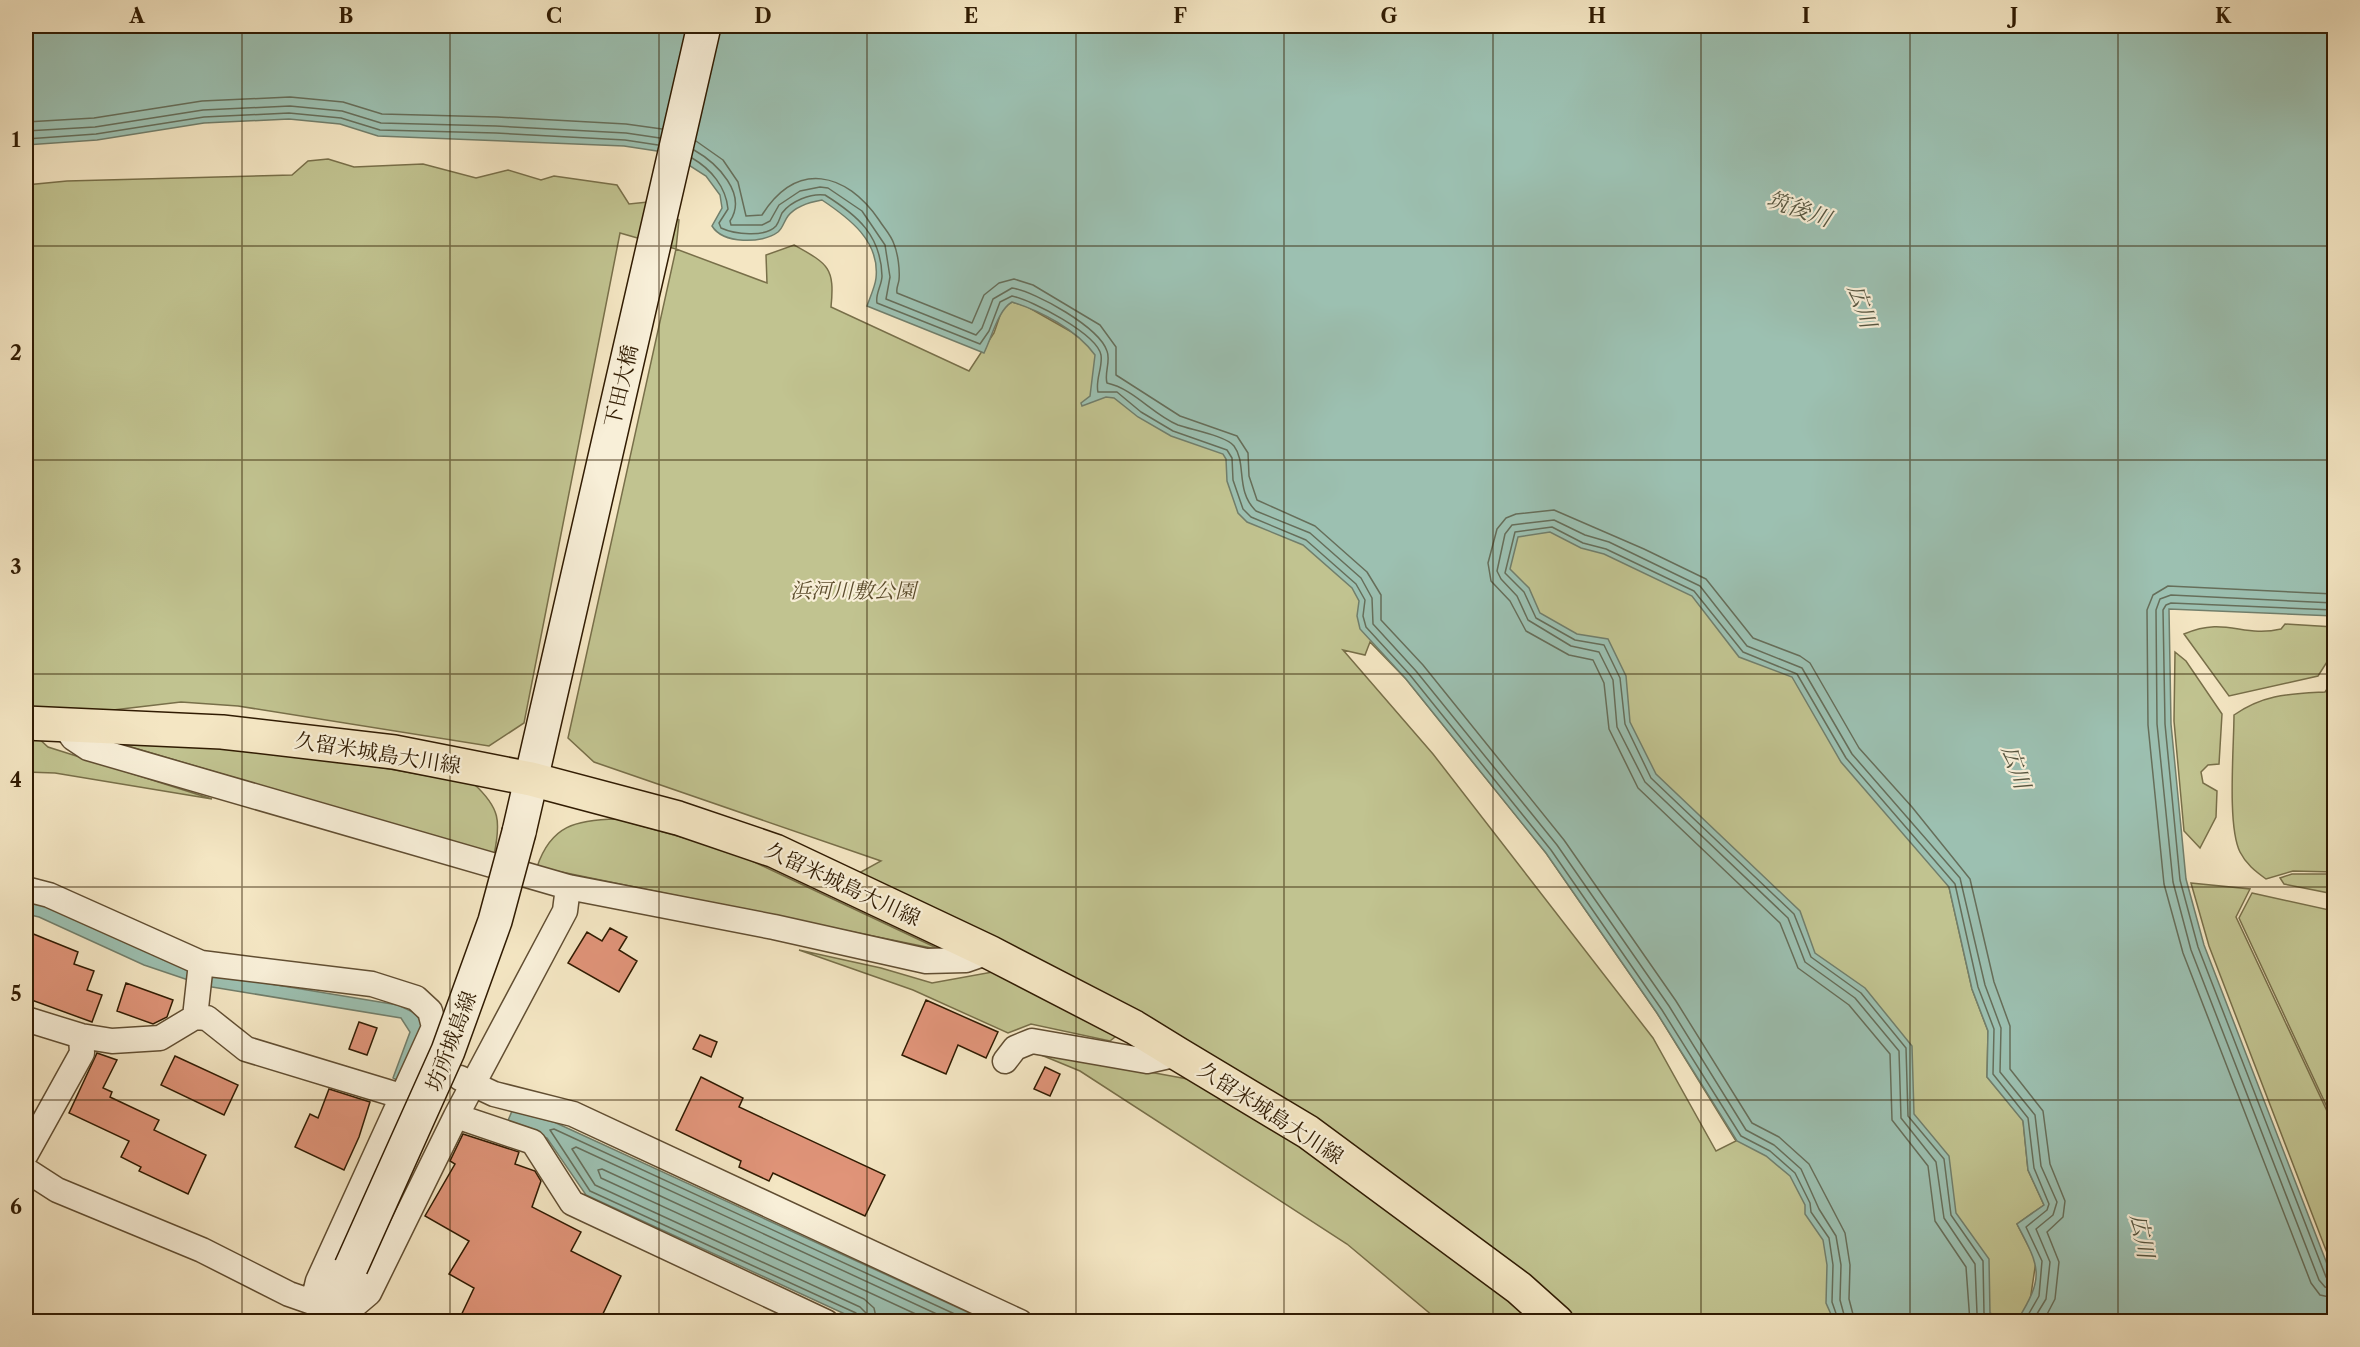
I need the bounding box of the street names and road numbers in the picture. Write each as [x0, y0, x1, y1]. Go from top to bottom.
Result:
street label: 下田大橋 [599, 342, 643, 430]
street label: 久留米城島大川線 [293, 728, 463, 778]
street label: 久留米城島大川線 [762, 837, 924, 931]
street label: 坊所城島線 [421, 988, 481, 1094]
street label: 久留米城島大川線 [1194, 1057, 1348, 1169]

